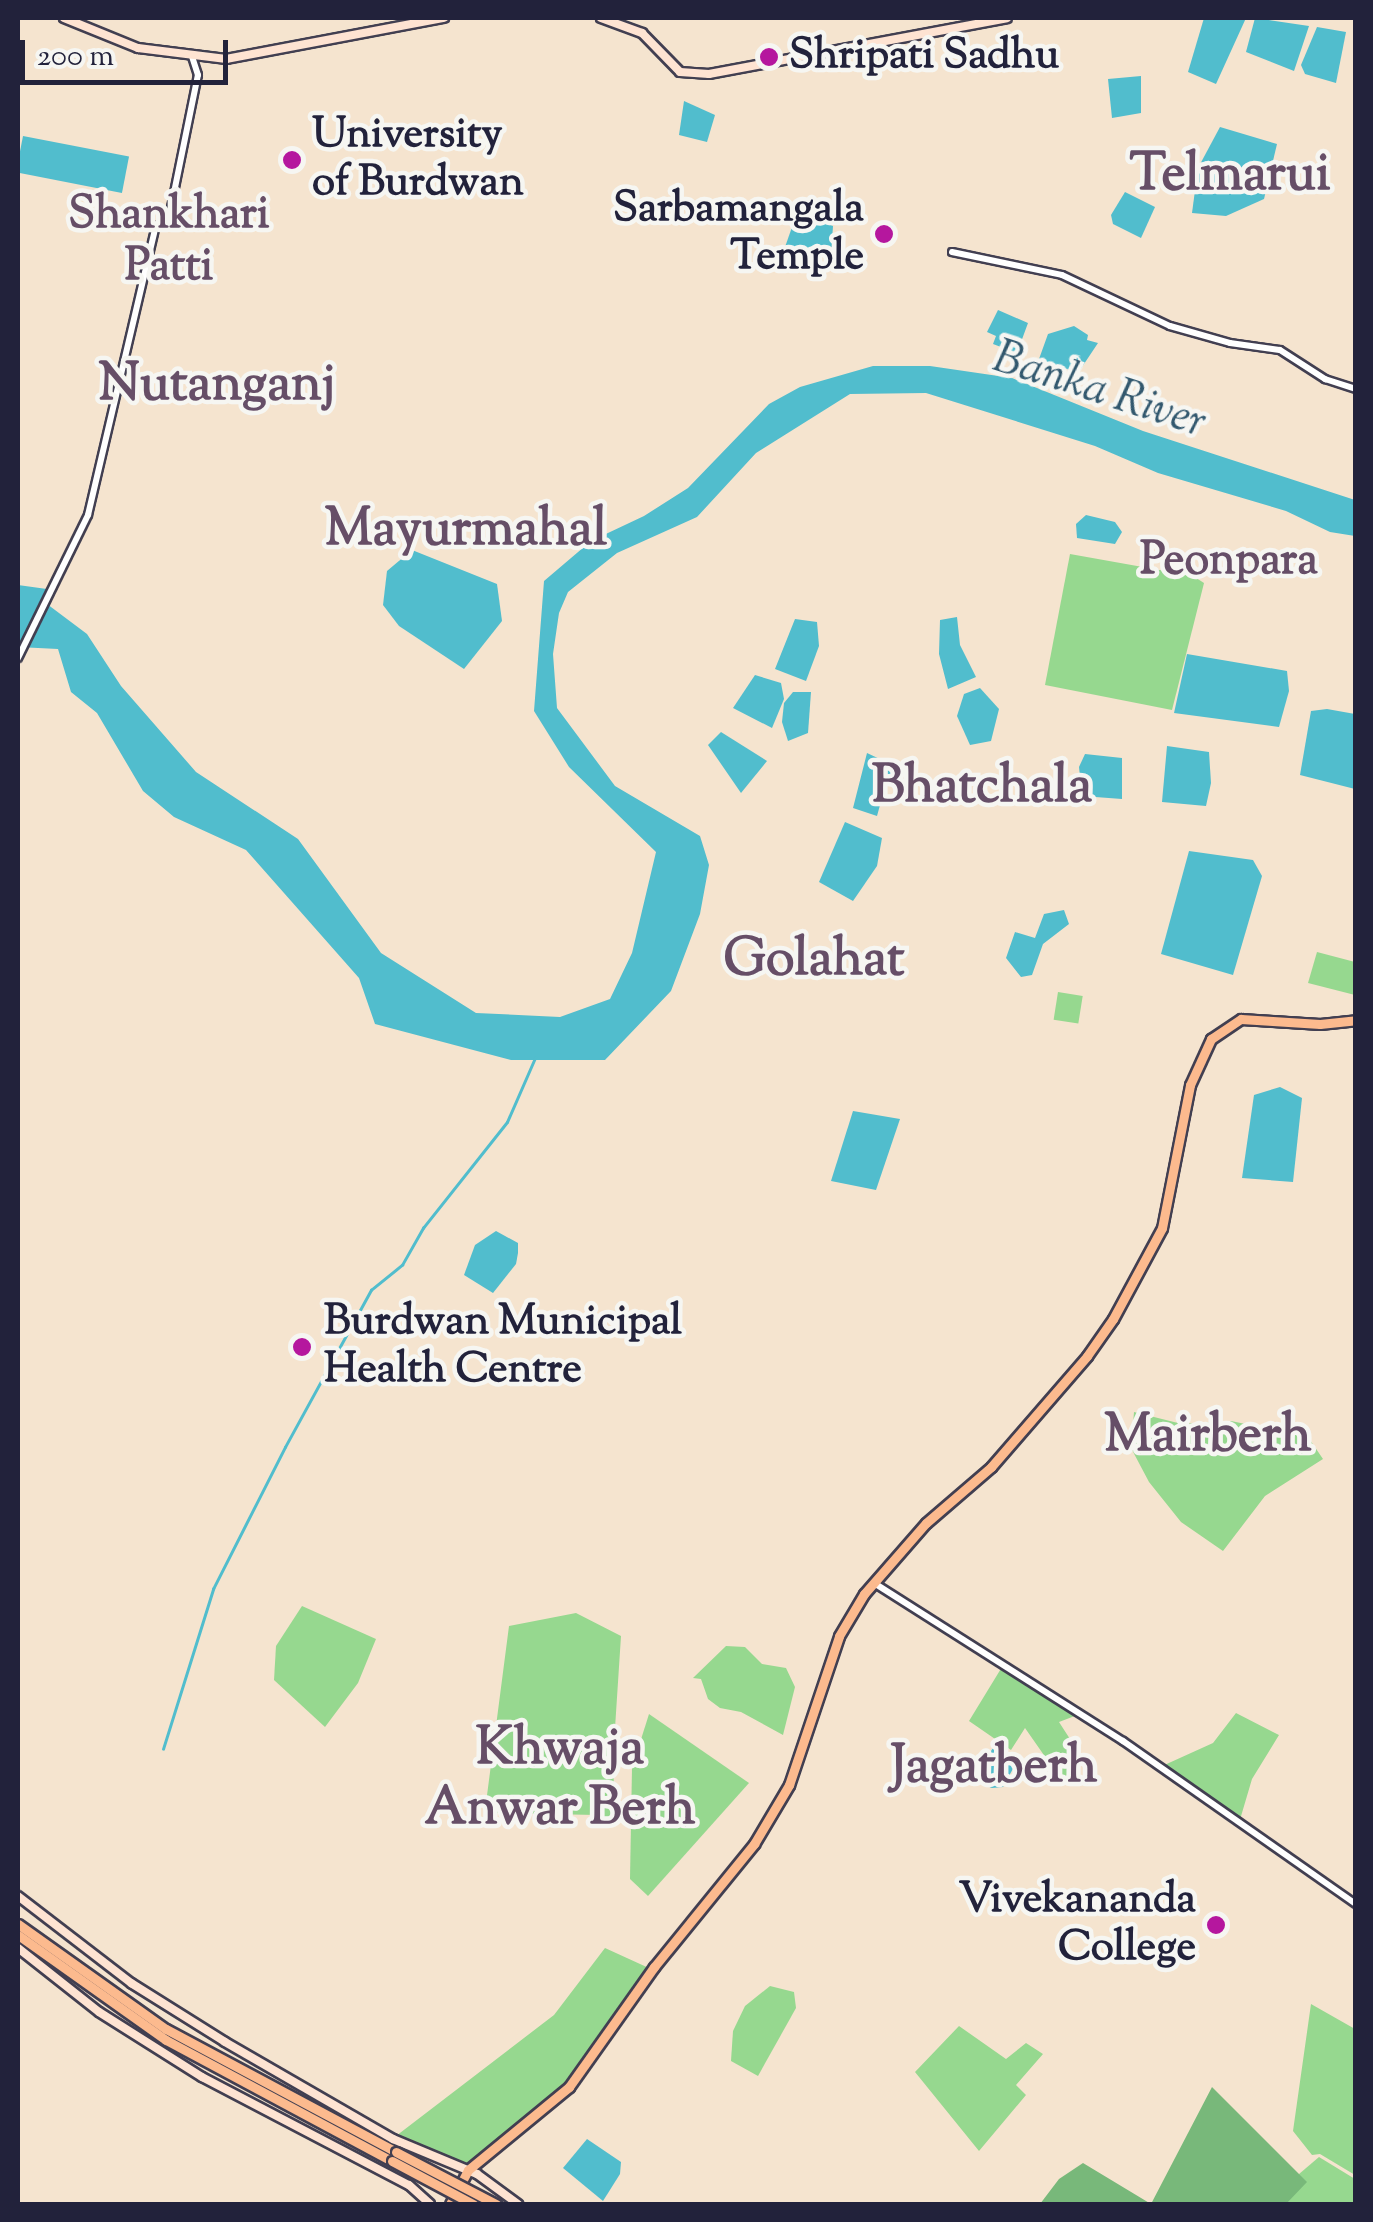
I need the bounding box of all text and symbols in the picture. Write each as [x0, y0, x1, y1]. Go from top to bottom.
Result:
scale bar [25, 20, 232, 82]
place label: Shripati Sadhu [789, 32, 1059, 82]
text: 200 m [37, 36, 114, 79]
marker: Shripati Sadhu [758, 46, 780, 68]
place label: University of Burdwan [312, 111, 524, 210]
district label: Telmarui [1130, 146, 1330, 208]
marker: University of Burdwan [281, 149, 303, 171]
place label: Sarbamangala Temple [613, 185, 864, 284]
district label: Shankhari Patti [68, 190, 270, 296]
marker: Sarbamangala Temple [873, 223, 895, 245]
water label: Banka River [986, 332, 1212, 452]
district label: Nutanganj [99, 356, 335, 418]
district label: Mayurmahal [325, 501, 607, 563]
district label: Peonpara [1140, 536, 1318, 590]
district label: Bhatchala [872, 758, 1092, 820]
district label: Golahat [724, 931, 904, 993]
place label: Burdwan Municipal Health Centre [324, 1298, 682, 1396]
marker: Burdwan Municipal Health Centre [289, 1334, 315, 1360]
district label: Mairberh [1104, 1407, 1312, 1469]
district label: Khwaja Anwar Berh [425, 1720, 695, 1842]
district label: Jagatberh [891, 1738, 1097, 1800]
place label: Vivekananda College [959, 1876, 1196, 1974]
marker: Vivekananda College [1205, 1914, 1227, 1936]

